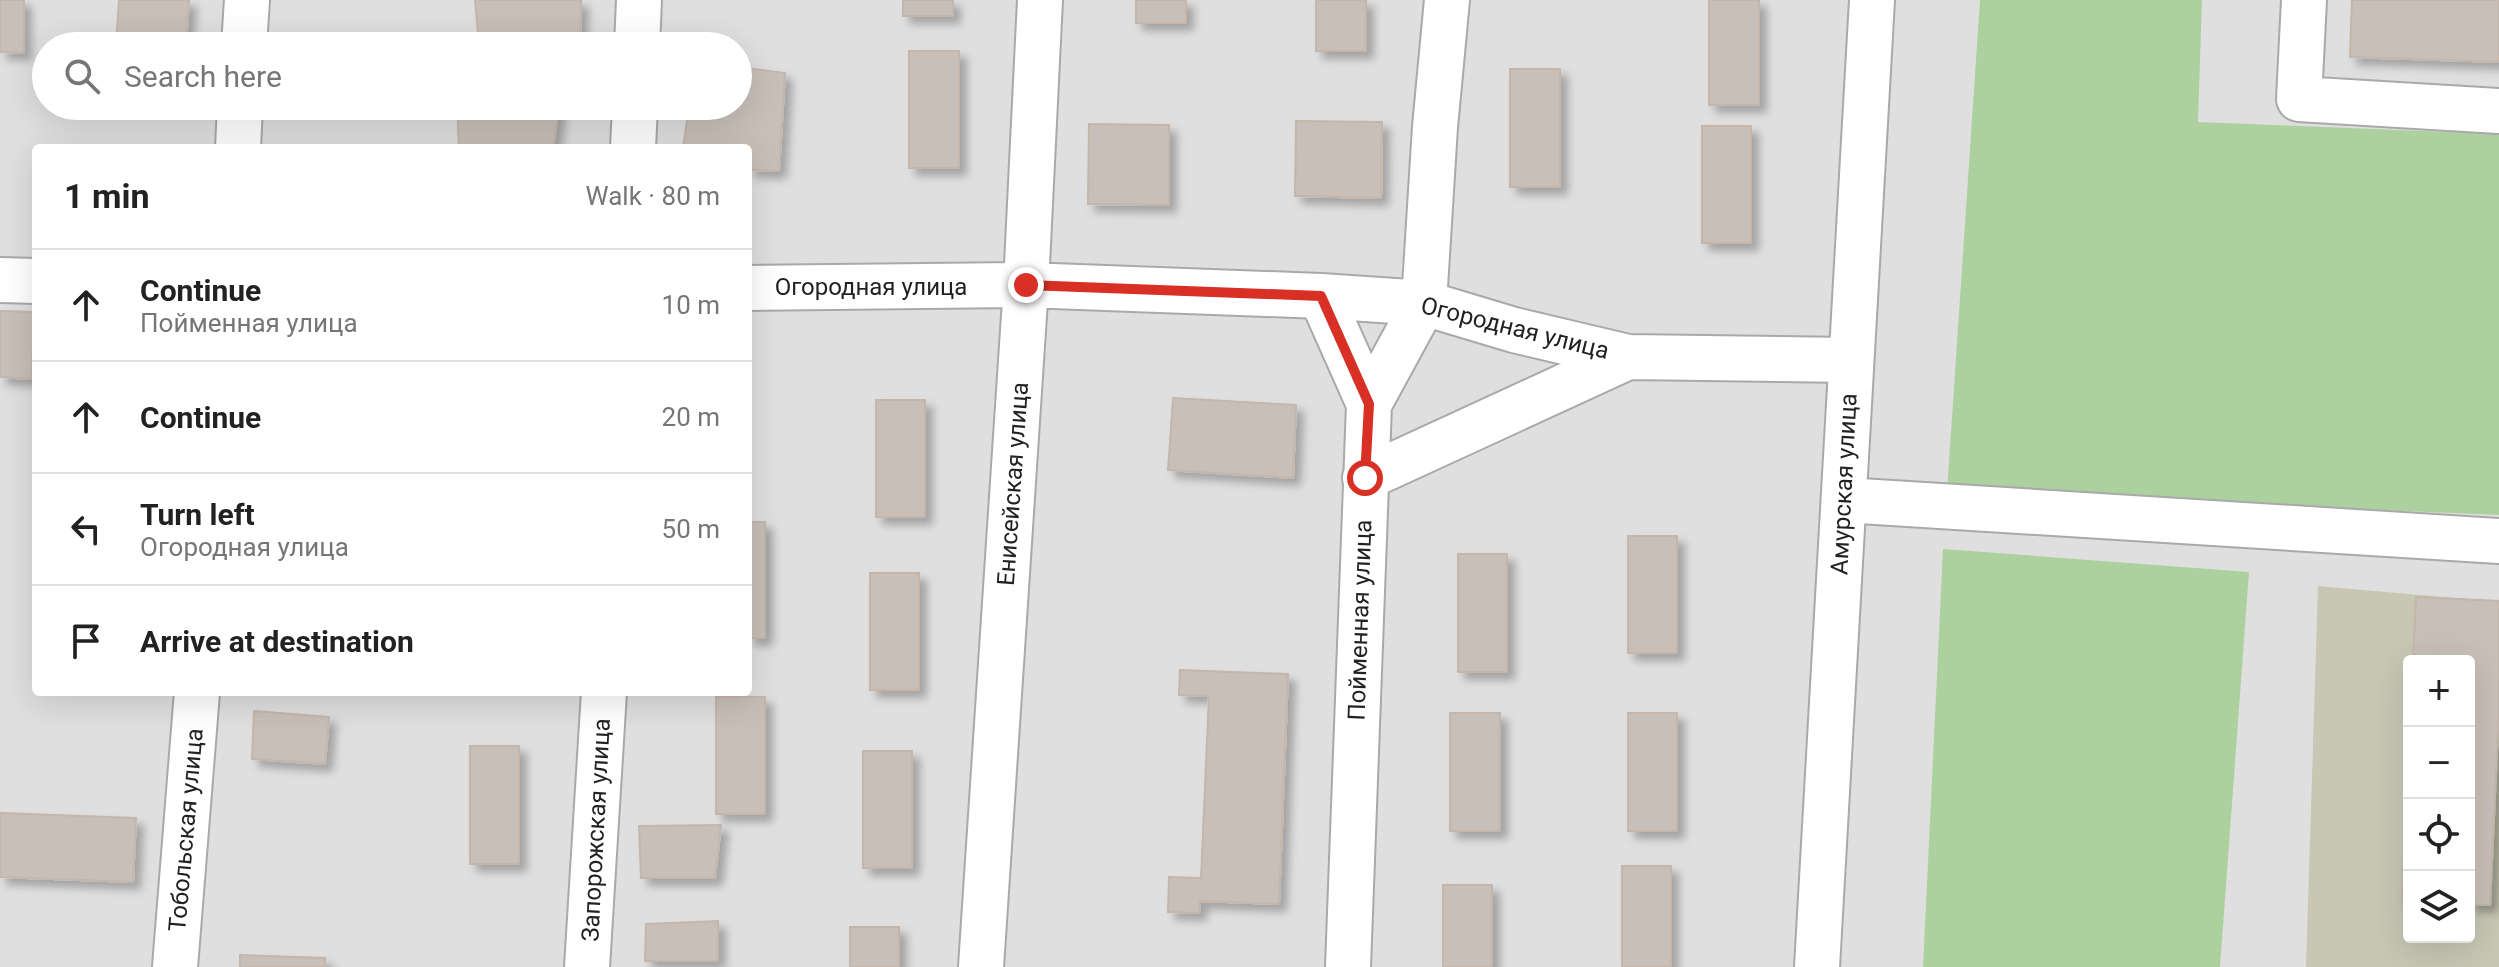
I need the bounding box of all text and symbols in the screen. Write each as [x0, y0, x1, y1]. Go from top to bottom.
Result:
search box [32, 32, 752, 120]
icon: search [60, 54, 104, 98]
text: Search here [124, 59, 282, 94]
text: 1 min [64, 176, 149, 216]
text: Walk · 80 m [586, 181, 720, 211]
route end [1008, 267, 1044, 303]
text: Continue [140, 273, 261, 308]
street label: Огородная улица [775, 273, 967, 301]
icon: ahead [64, 283, 108, 327]
text: 10 m [662, 290, 720, 320]
street label: Огородная улица [1418, 291, 1612, 365]
text: Пойменная улица [140, 308, 358, 338]
street label: Енисейская улица [992, 381, 1034, 587]
street label: Амурская улица [1825, 392, 1863, 576]
icon: ahead [64, 395, 108, 439]
text: Continue [140, 400, 261, 435]
text: 20 m [662, 402, 720, 432]
route start [1347, 460, 1383, 496]
text: Turn left [140, 497, 255, 532]
icon: left [64, 507, 108, 551]
text: 50 m [662, 514, 720, 544]
street label: Пойменная улица [1343, 519, 1377, 721]
text: Огородная улица [140, 532, 349, 562]
icon: arrive [64, 619, 108, 663]
text: Arrive at destination [140, 624, 414, 659]
map controls [2403, 655, 2475, 943]
button: + [2403, 655, 2475, 727]
street label: Запорожская улица [576, 718, 616, 942]
street label: Тобольская улица [163, 727, 209, 933]
button: − [2403, 727, 2475, 799]
button: locate [2403, 799, 2475, 871]
button: layers [2403, 871, 2475, 943]

